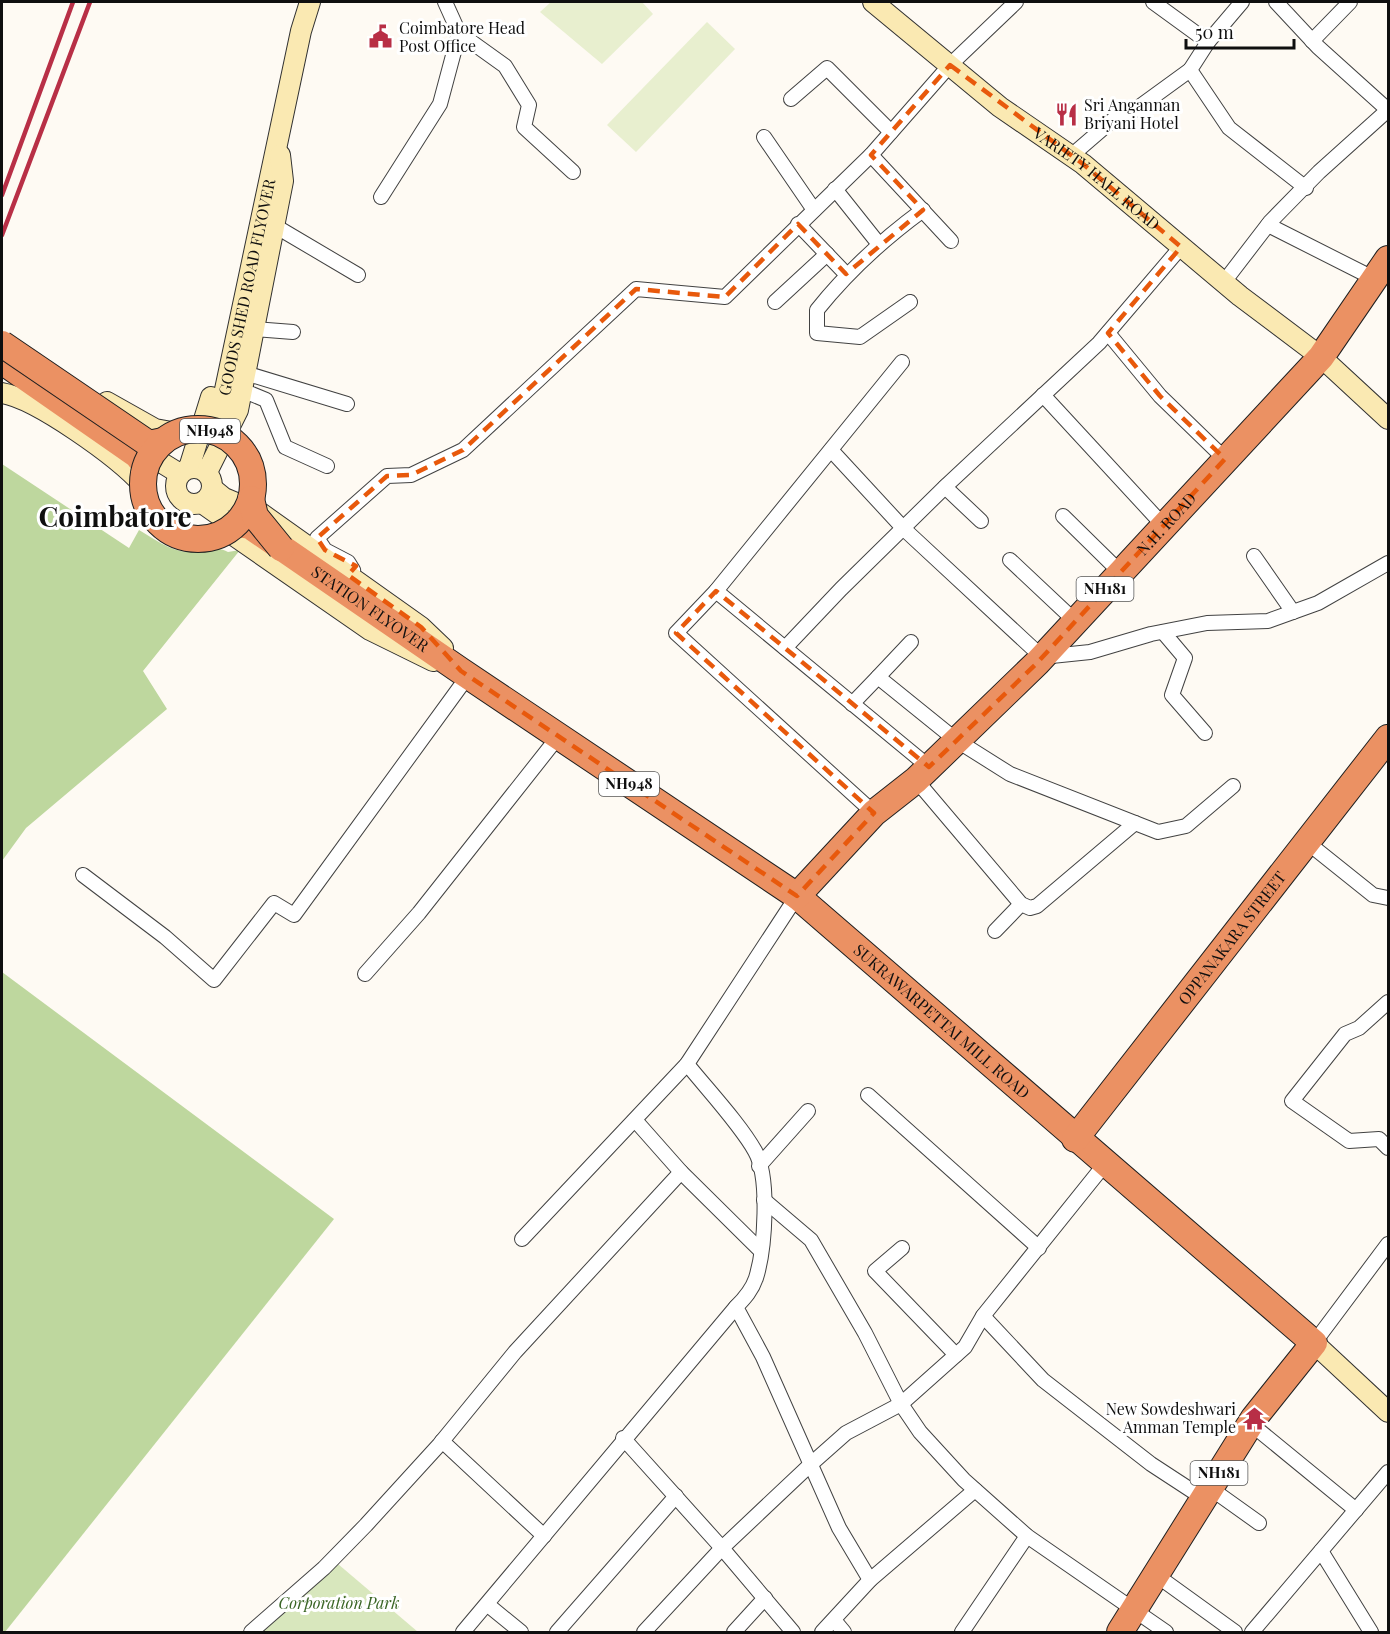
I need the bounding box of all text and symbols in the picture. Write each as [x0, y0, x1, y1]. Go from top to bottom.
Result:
scale bar [1186, 12, 1294, 50]
place label: Coimbatore Head Post Office [399, 17, 525, 56]
text: 50 m [1195, 20, 1234, 44]
public building icon: Coimbatore Head Post Office [368, 24, 394, 50]
place label: Sri Angannan Briyani Hotel [1084, 94, 1181, 133]
restaurant icon: Sri Angannan Briyani Hotel [1053, 101, 1079, 127]
street label: VARIETY HALL ROAD [1029, 121, 1164, 234]
street label: GOODS SHED ROAD FLYOVER [213, 176, 279, 397]
road number: NH948 [180, 419, 240, 443]
street label: N.H. ROAD [1131, 487, 1200, 559]
district label: Coimbatore [38, 497, 192, 534]
street label: STATION FLYOVER [308, 561, 434, 656]
road number: NH181 [1076, 577, 1134, 601]
road number: NH948 [599, 772, 659, 796]
street label: OPPANAKARA STREET [1173, 867, 1290, 1009]
street label: SUKRAWARPETTAI MILL ROAD [850, 939, 1035, 1103]
place label: New Sowdeshwari Amman Temple [1106, 1398, 1236, 1437]
temple icon: New Sowdeshwari Amman Temple [1241, 1405, 1267, 1431]
road number: NH181 [1190, 1461, 1248, 1485]
park label: Corporation Park [279, 1592, 399, 1613]

